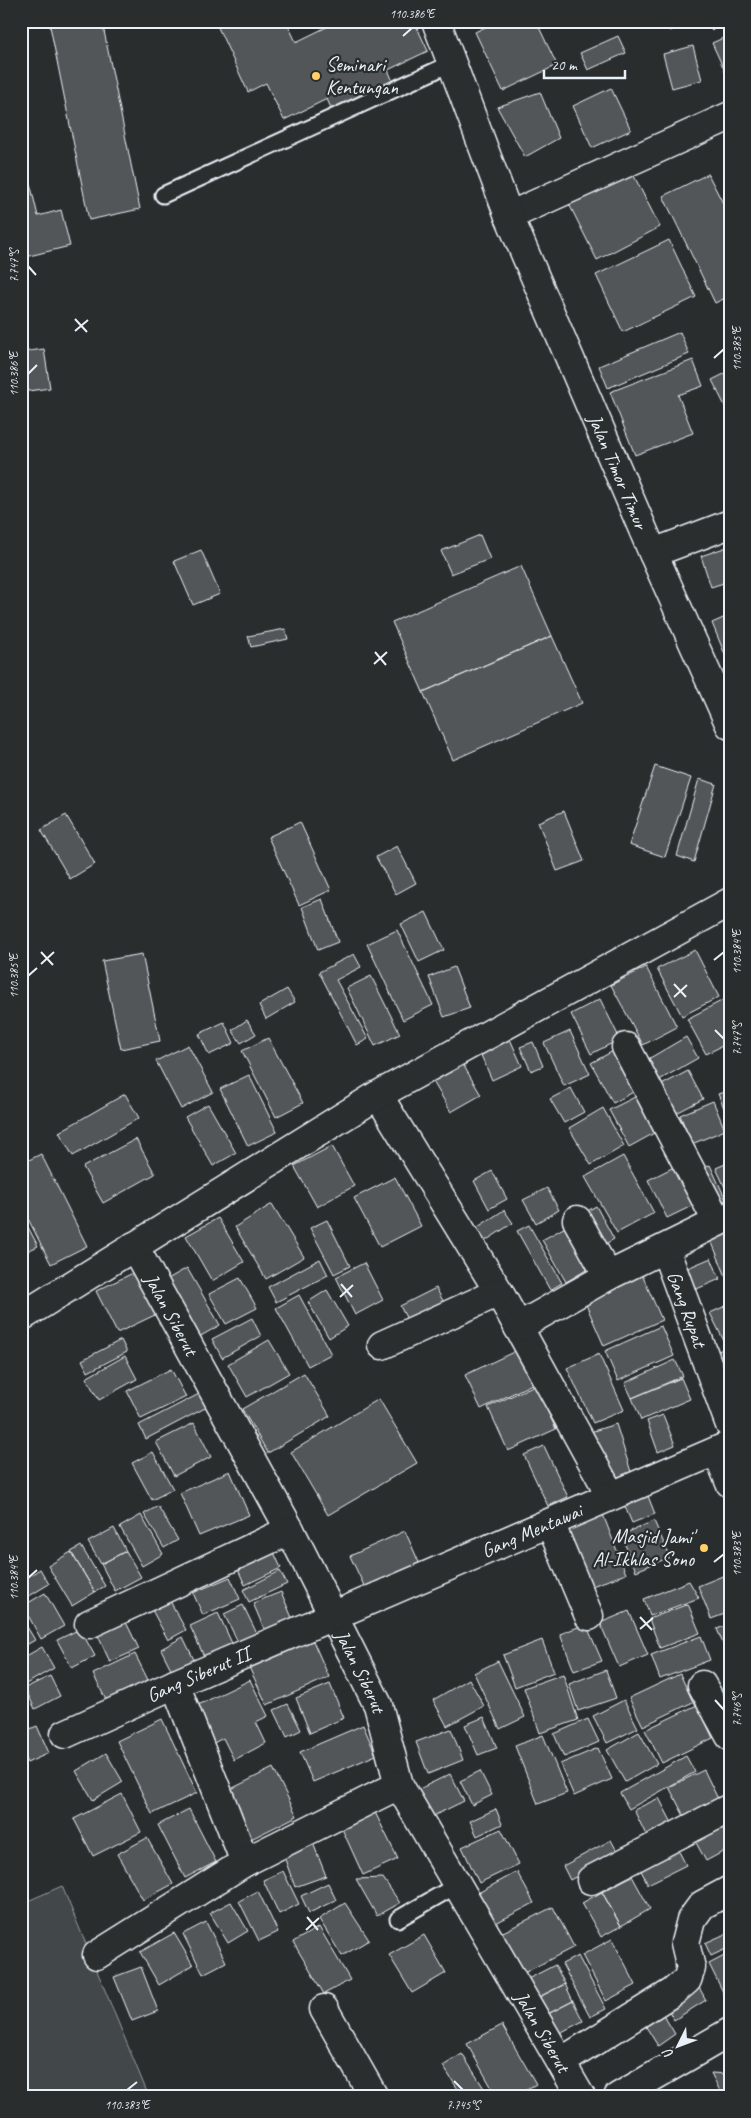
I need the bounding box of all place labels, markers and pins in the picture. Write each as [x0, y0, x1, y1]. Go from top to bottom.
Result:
place label: Seminari Kentungan [326, 52, 399, 100]
marker: Seminari Kentungan [310, 70, 322, 82]
place label: Masjid Jami' Al-Ikhlas Sono [593, 1524, 698, 1572]
marker: Masjid Jami' Al-Ikhlas Sono [698, 1542, 710, 1554]

